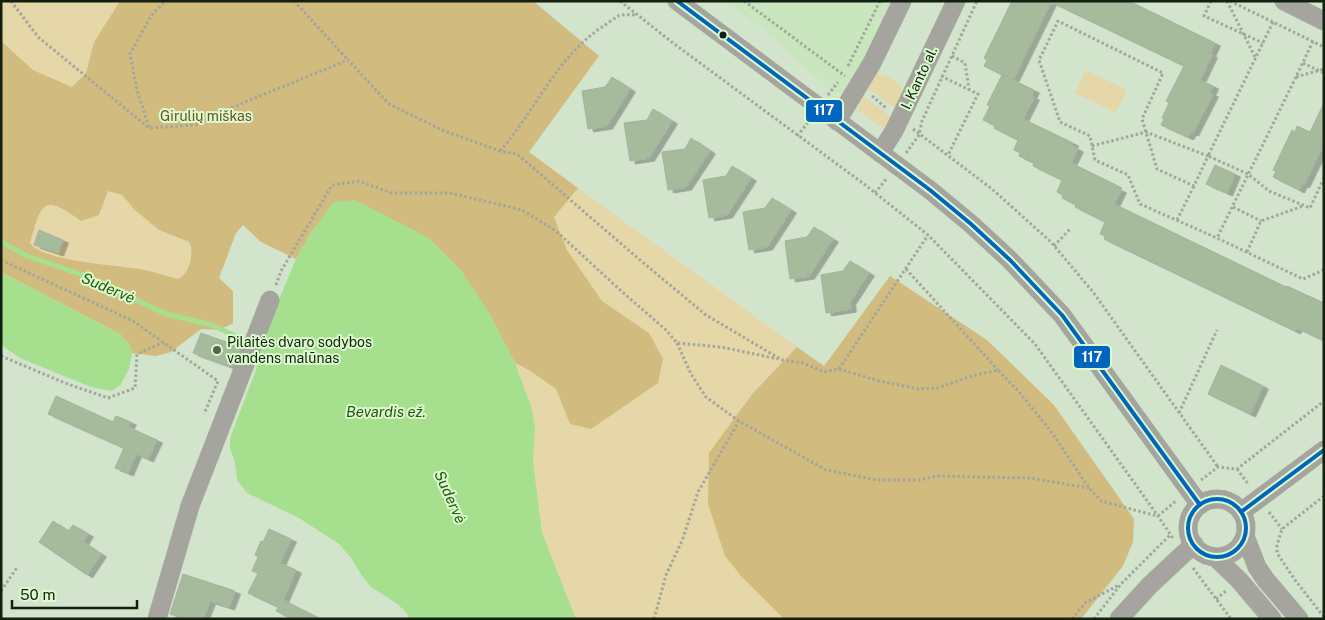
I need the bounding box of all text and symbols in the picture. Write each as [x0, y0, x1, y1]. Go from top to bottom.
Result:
unlabelled marker [718, 30, 728, 40]
street label: I. Kanto al. [898, 44, 940, 112]
line badge: 117 [805, 99, 843, 123]
text: 117 [814, 102, 835, 118]
park label: Girulių miškas [160, 108, 252, 124]
water label: Sudervė [79, 269, 137, 306]
place label: Pilaitės dvaro sodybos vandens malūnas [227, 334, 372, 366]
marker: Pilaitės dvaro sodybos vandens malūnas [211, 344, 223, 356]
line badge: 117 [1073, 345, 1111, 369]
text: 117 [1082, 349, 1103, 365]
water label: Bevardis ež. [346, 403, 426, 420]
water label: Sudervė [431, 468, 470, 526]
scale bar [12, 578, 138, 610]
text: 50 m [20, 586, 55, 603]

